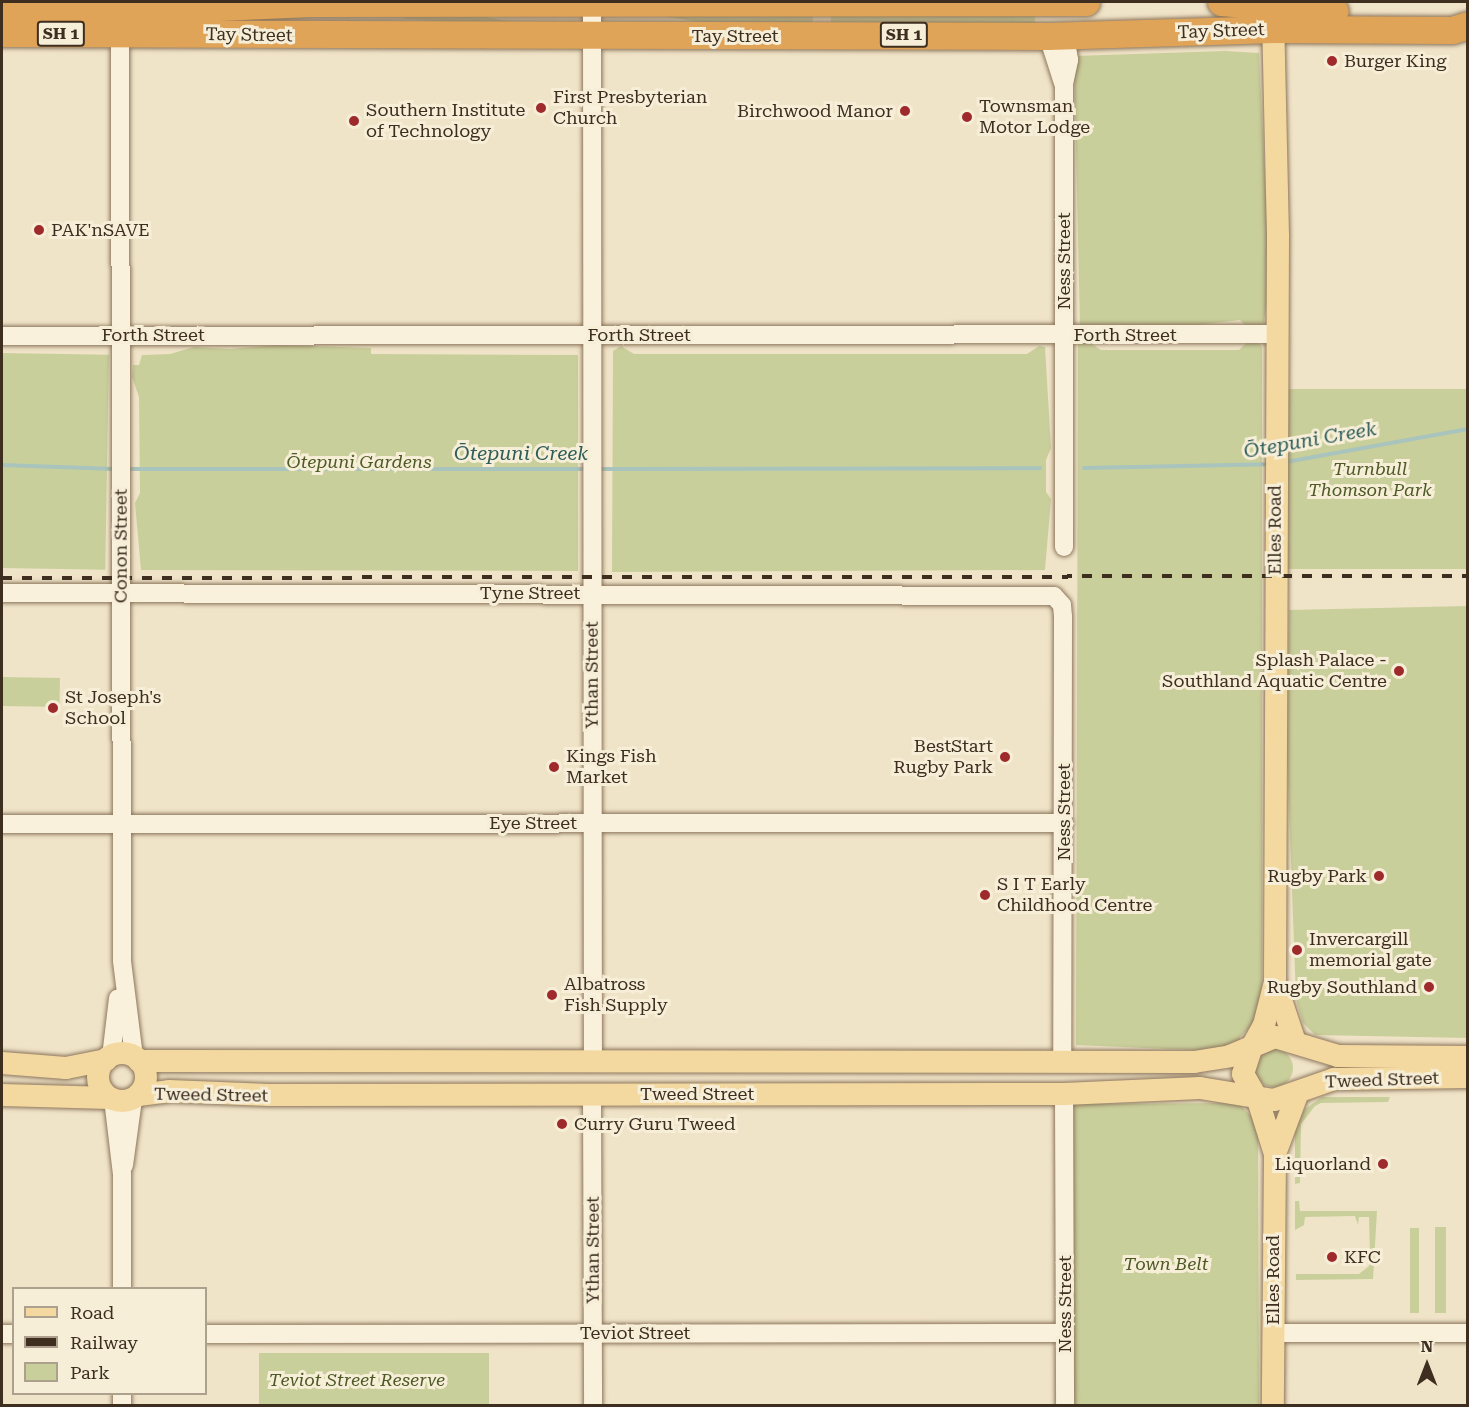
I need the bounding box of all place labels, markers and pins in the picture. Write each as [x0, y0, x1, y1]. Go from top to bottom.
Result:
place label: Burger King [1344, 50, 1447, 72]
marker: Burger King [1325, 54, 1339, 68]
place label: First Presbyterian Church [553, 87, 707, 130]
place label: Townsman Motor Lodge [979, 96, 1090, 138]
place label: Southern Institute of Technology [366, 100, 525, 142]
place label: Birchwood Manor [737, 100, 893, 122]
marker: First Presbyterian Church [534, 101, 548, 115]
marker: Birchwood Manor [898, 104, 912, 118]
marker: Townsman Motor Lodge [960, 110, 974, 124]
marker: Southern Institute of Technology [347, 114, 361, 128]
place label: PAK'nSAVE [51, 219, 150, 241]
marker: PAK'nSAVE [32, 223, 46, 237]
place label: Splash Palace - Southland Aquatic Centre [1162, 650, 1387, 692]
marker: Splash Palace - Southland Aquatic Centre [1392, 664, 1406, 678]
place label: St Joseph's School [65, 687, 161, 730]
marker: St Joseph's School [46, 701, 60, 715]
place label: BestStart Rugby Park [893, 736, 993, 778]
place label: Kings Fish Market [566, 746, 657, 789]
marker: BestStart Rugby Park [998, 750, 1012, 764]
marker: Kings Fish Market [547, 760, 561, 774]
place label: Rugby Park [1267, 865, 1367, 887]
marker: Rugby Park [1372, 869, 1386, 883]
place label: S I T Early Childhood Centre [997, 874, 1153, 916]
marker: S I T Early Childhood Centre [978, 888, 992, 902]
place label: Invercargill memorial gate [1309, 929, 1432, 972]
marker: Invercargill memorial gate [1290, 943, 1304, 957]
place label: Albatross Fish Supply [564, 974, 668, 1016]
place label: Rugby Southland [1267, 976, 1417, 998]
marker: Rugby Southland [1422, 980, 1436, 994]
marker: Albatross Fish Supply [545, 988, 559, 1002]
place label: Curry Guru Tweed [574, 1113, 735, 1135]
marker: Curry Guru Tweed [555, 1117, 569, 1131]
place label: Liquorland [1275, 1153, 1371, 1175]
marker: Liquorland [1376, 1157, 1390, 1171]
place label: KFC [1344, 1246, 1381, 1268]
marker: KFC [1325, 1250, 1339, 1264]

